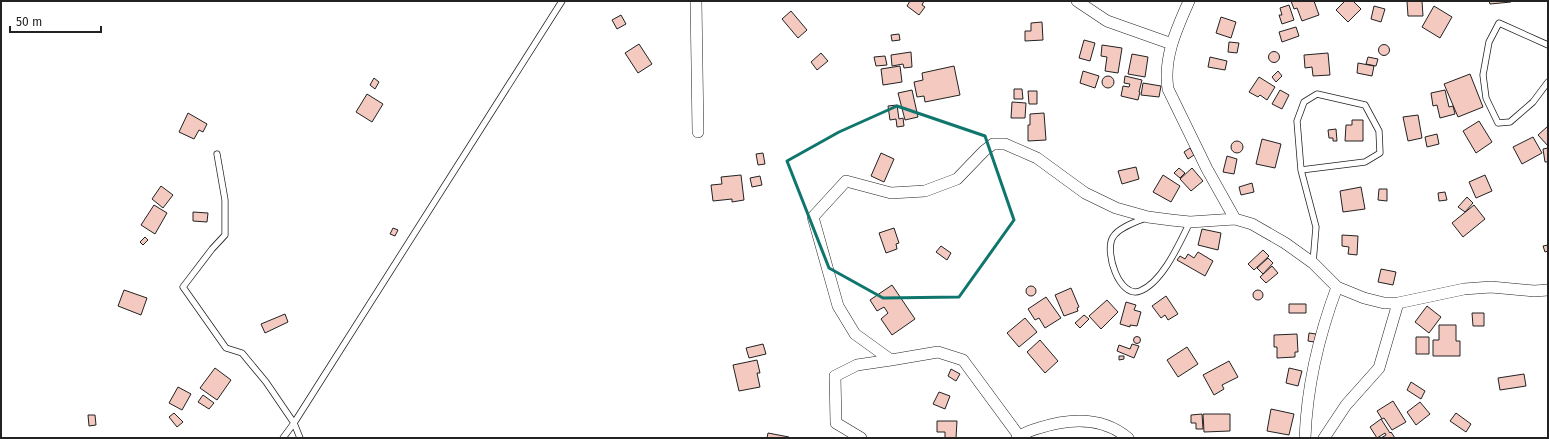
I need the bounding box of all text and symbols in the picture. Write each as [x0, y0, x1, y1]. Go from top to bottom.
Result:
scale bar [10, 8, 101, 34]
text: 50 m [16, 15, 42, 29]

